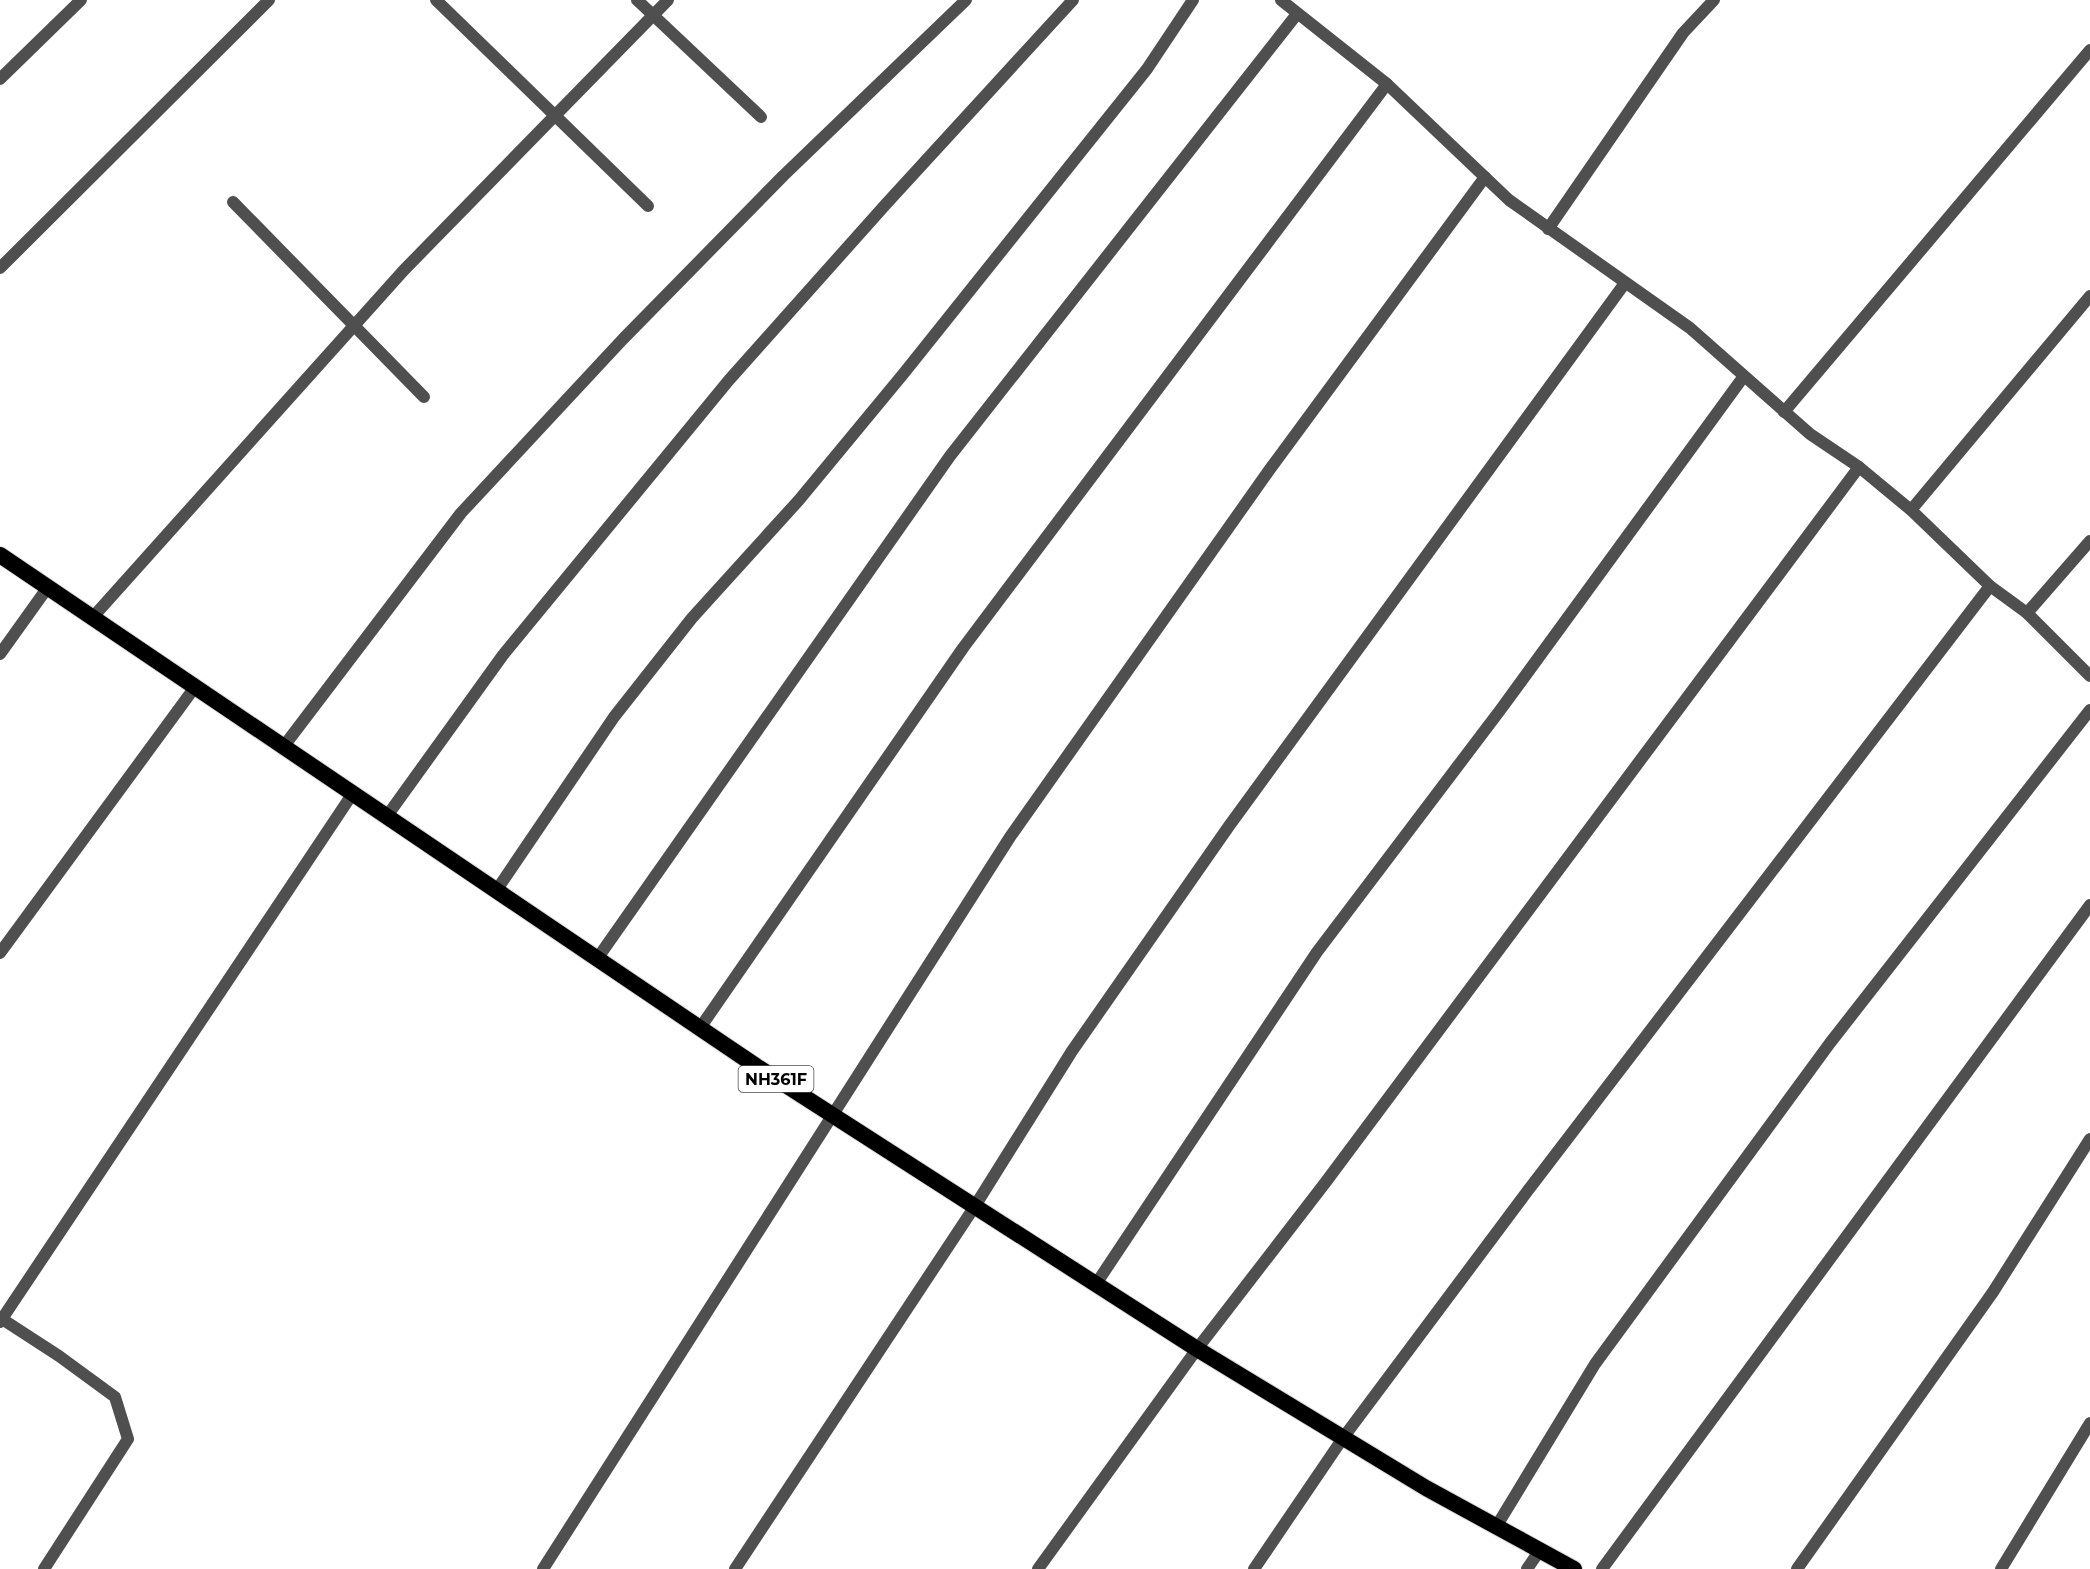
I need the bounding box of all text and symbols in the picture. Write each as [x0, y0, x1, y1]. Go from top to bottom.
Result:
road number: NH361F [738, 1066, 814, 1092]

